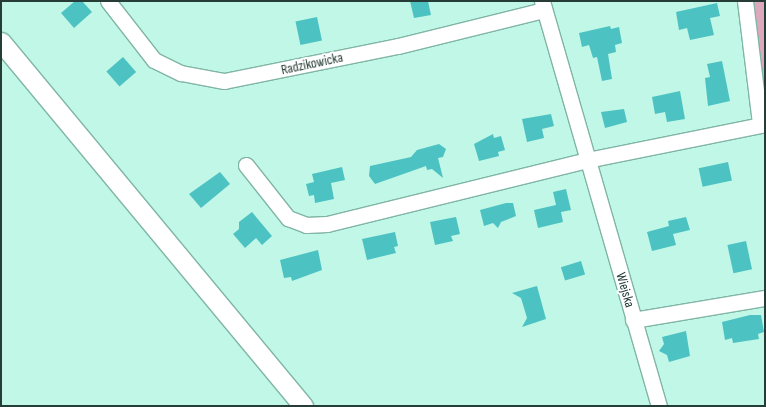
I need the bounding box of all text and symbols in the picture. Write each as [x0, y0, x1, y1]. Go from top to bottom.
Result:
street label: Radzikowicka [280, 49, 344, 79]
street label: Wiejska [612, 271, 638, 309]

